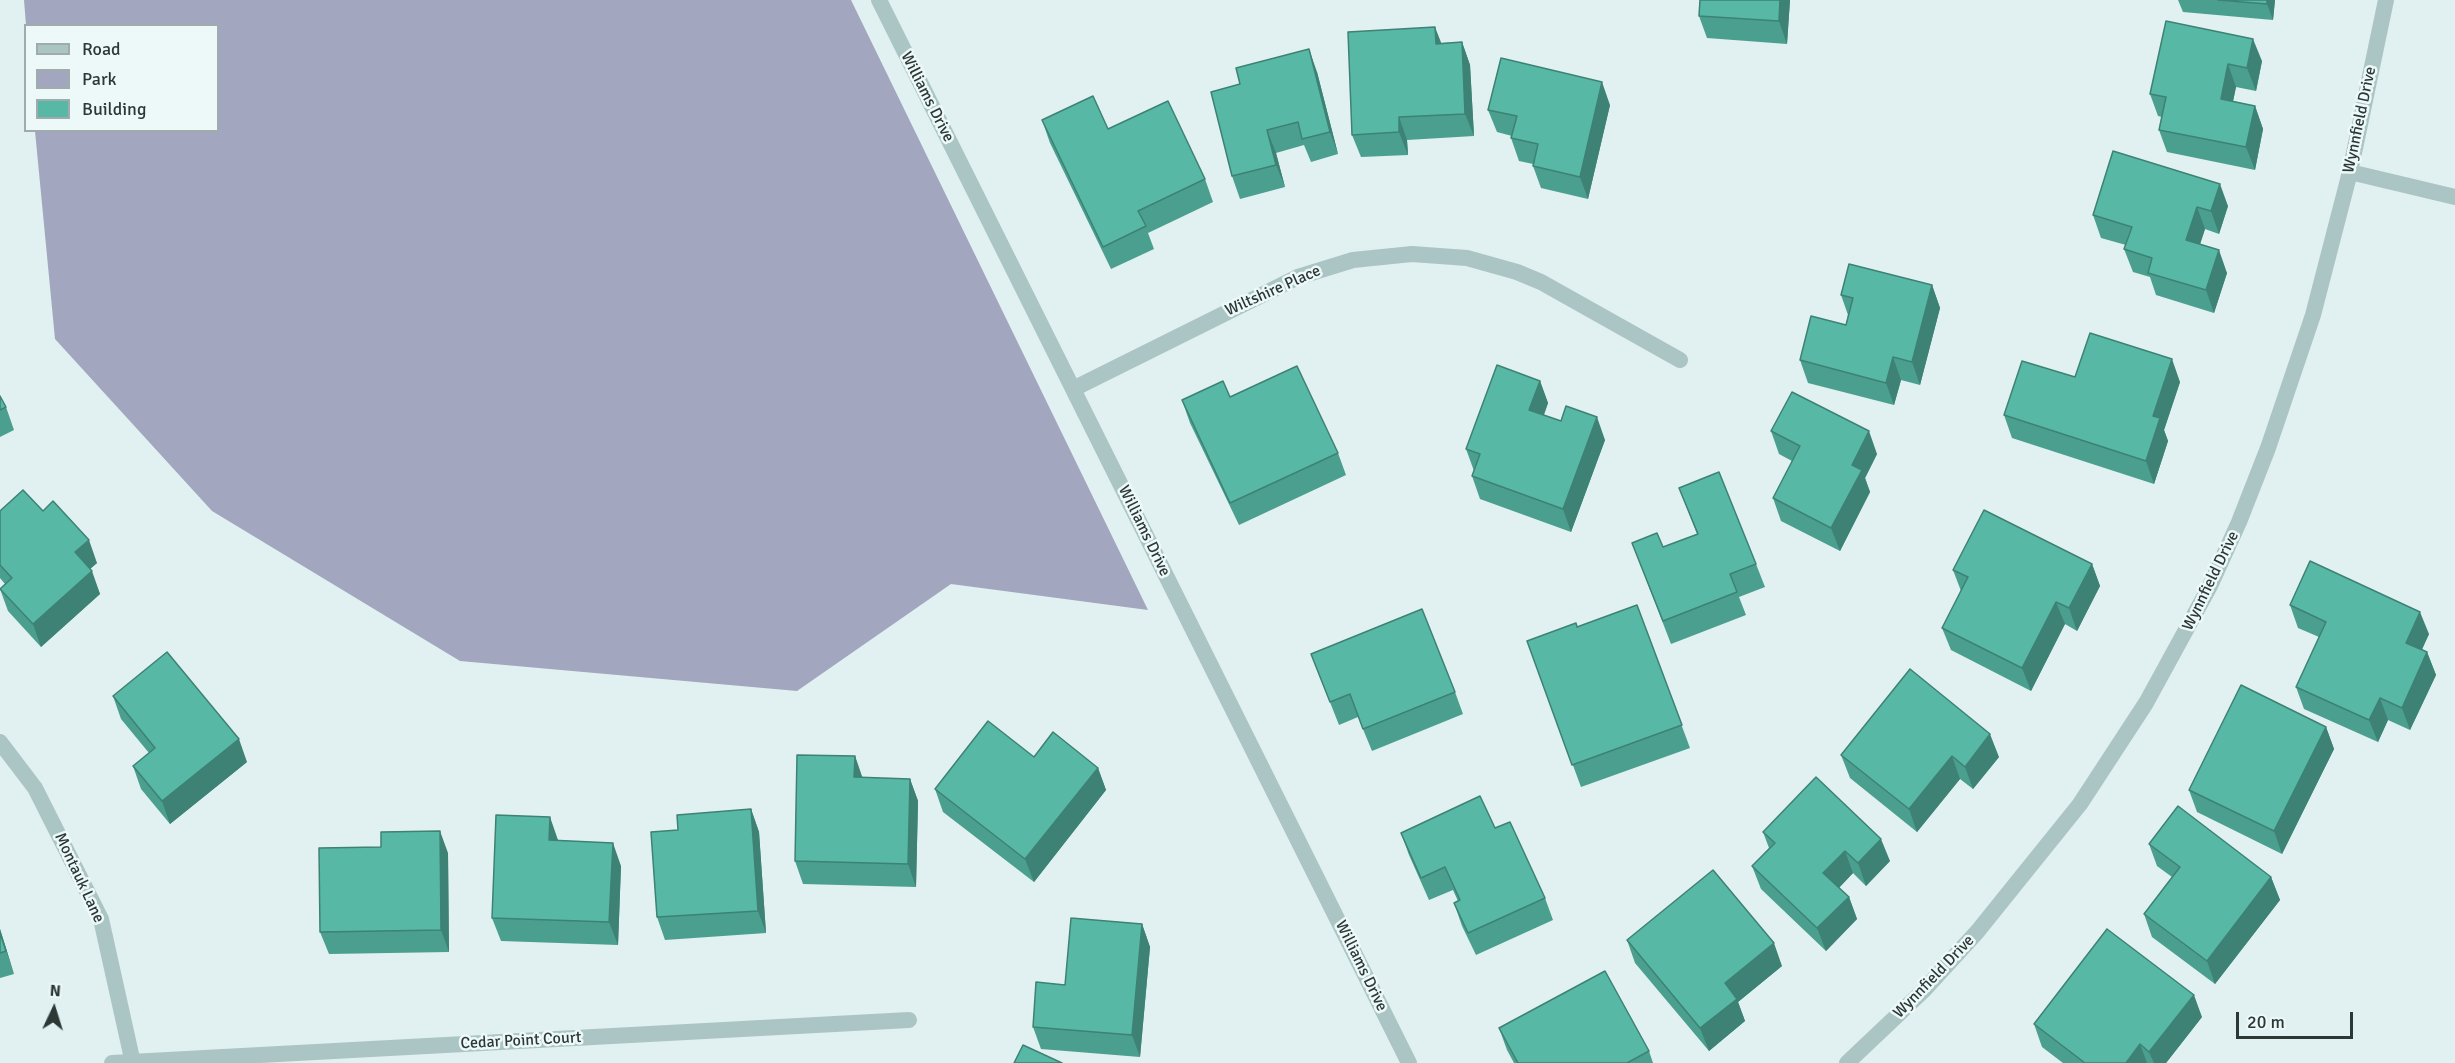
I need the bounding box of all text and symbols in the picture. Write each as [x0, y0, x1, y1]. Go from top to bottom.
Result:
legend [24, 24, 219, 132]
text: Road [82, 38, 121, 60]
street label: Williams Drive [896, 49, 958, 145]
street label: Wynnfield Drive [2339, 65, 2381, 175]
text: Park [82, 68, 117, 90]
text: Building [82, 98, 146, 120]
street label: Wiltshire Place [1222, 261, 1324, 321]
street label: Williams Drive [1114, 482, 1174, 580]
street label: Wynnfield Drive [2179, 528, 2243, 634]
street label: Montauk Lane [50, 830, 108, 926]
street label: Williams Drive [1331, 917, 1391, 1015]
street label: Wynnfield Drive [1890, 931, 1978, 1023]
north arrow [24, 979, 84, 1039]
text: N [49, 981, 62, 1001]
scale bar [2239, 1000, 2356, 1038]
text: 20 m [2247, 1011, 2285, 1033]
street label: Cedar Point Court [460, 1028, 582, 1054]

